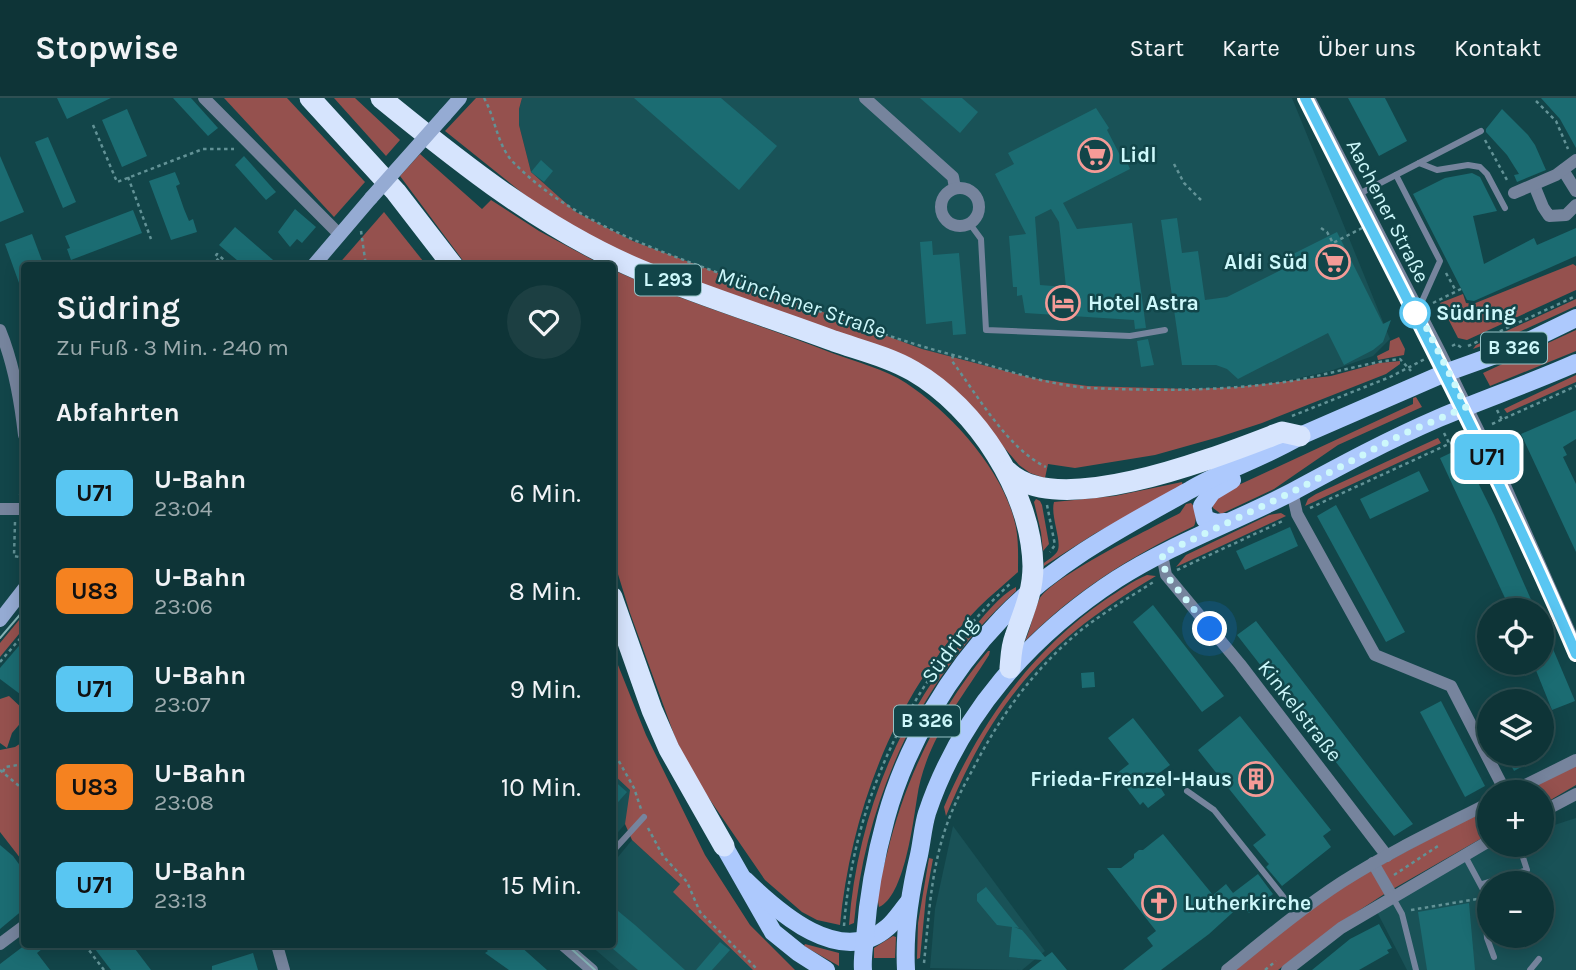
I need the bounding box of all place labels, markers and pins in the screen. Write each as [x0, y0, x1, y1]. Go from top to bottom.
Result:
supermarket icon: Lidl [1076, 136, 1114, 174]
place label: Lidl [1120, 143, 1157, 167]
supermarket icon: Aldi Süd [1314, 243, 1352, 281]
place label: Aldi Süd [1224, 250, 1308, 274]
hotel icon: Hotel Astra [1044, 284, 1082, 322]
place label: Hotel Astra [1088, 291, 1199, 315]
marker: Südring [1400, 298, 1430, 328]
place label: Südring [1436, 301, 1516, 325]
building icon: Frieda-Frenzel-Haus [1237, 760, 1275, 798]
place label: Frieda-Frenzel-Haus [1030, 767, 1232, 791]
church icon: Lutherkirche [1140, 884, 1178, 922]
place label: Lutherkirche [1184, 891, 1311, 915]

